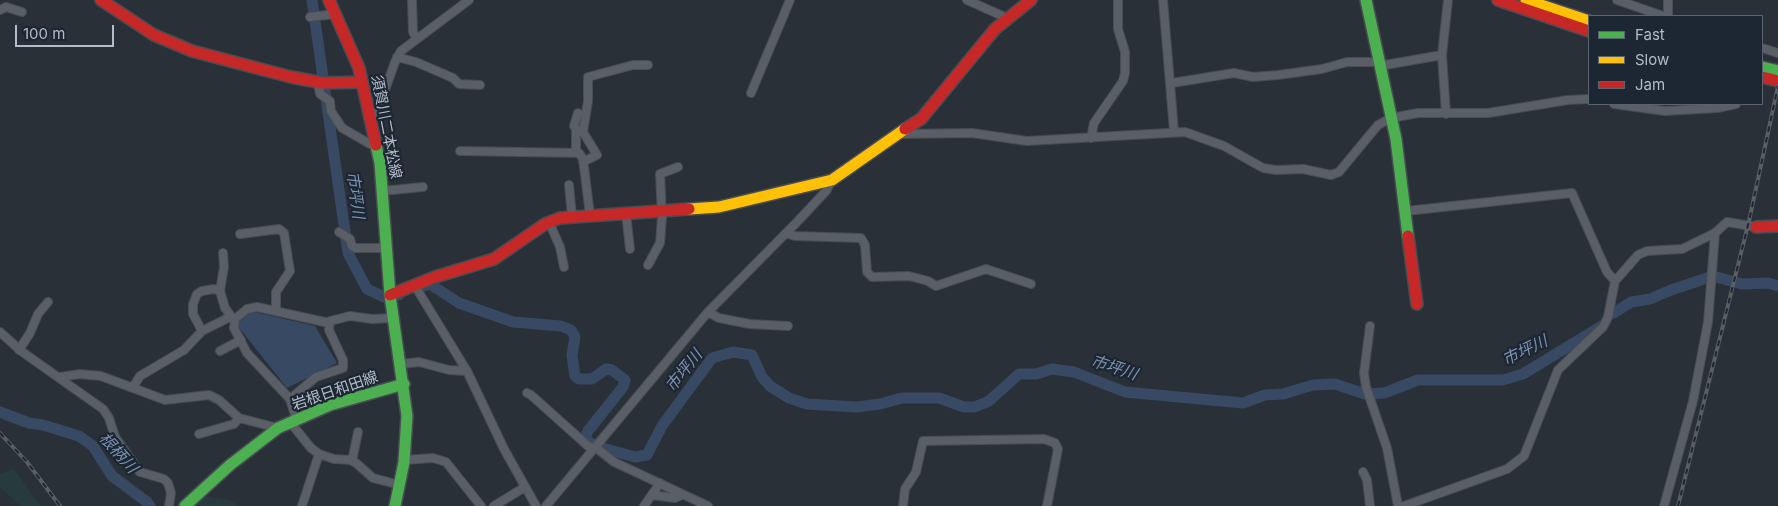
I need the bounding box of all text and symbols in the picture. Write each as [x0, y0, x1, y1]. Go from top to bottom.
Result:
scale bar [18, 15, 116, 47]
legend [1588, 15, 1763, 105]
text: 100 m [23, 24, 65, 43]
text: Fast [1635, 25, 1665, 44]
text: Slow [1635, 50, 1669, 69]
street label: 須賀川二本松線 [367, 74, 405, 180]
text: Jam [1635, 75, 1665, 94]
water label: 市坪川 [342, 170, 368, 220]
water label: 市坪川 [1499, 332, 1551, 370]
water label: 市坪川 [661, 346, 707, 396]
water label: 市坪川 [1088, 351, 1140, 385]
street label: 岩根日和田線 [290, 368, 380, 414]
water label: 根柄川 [95, 429, 141, 477]

